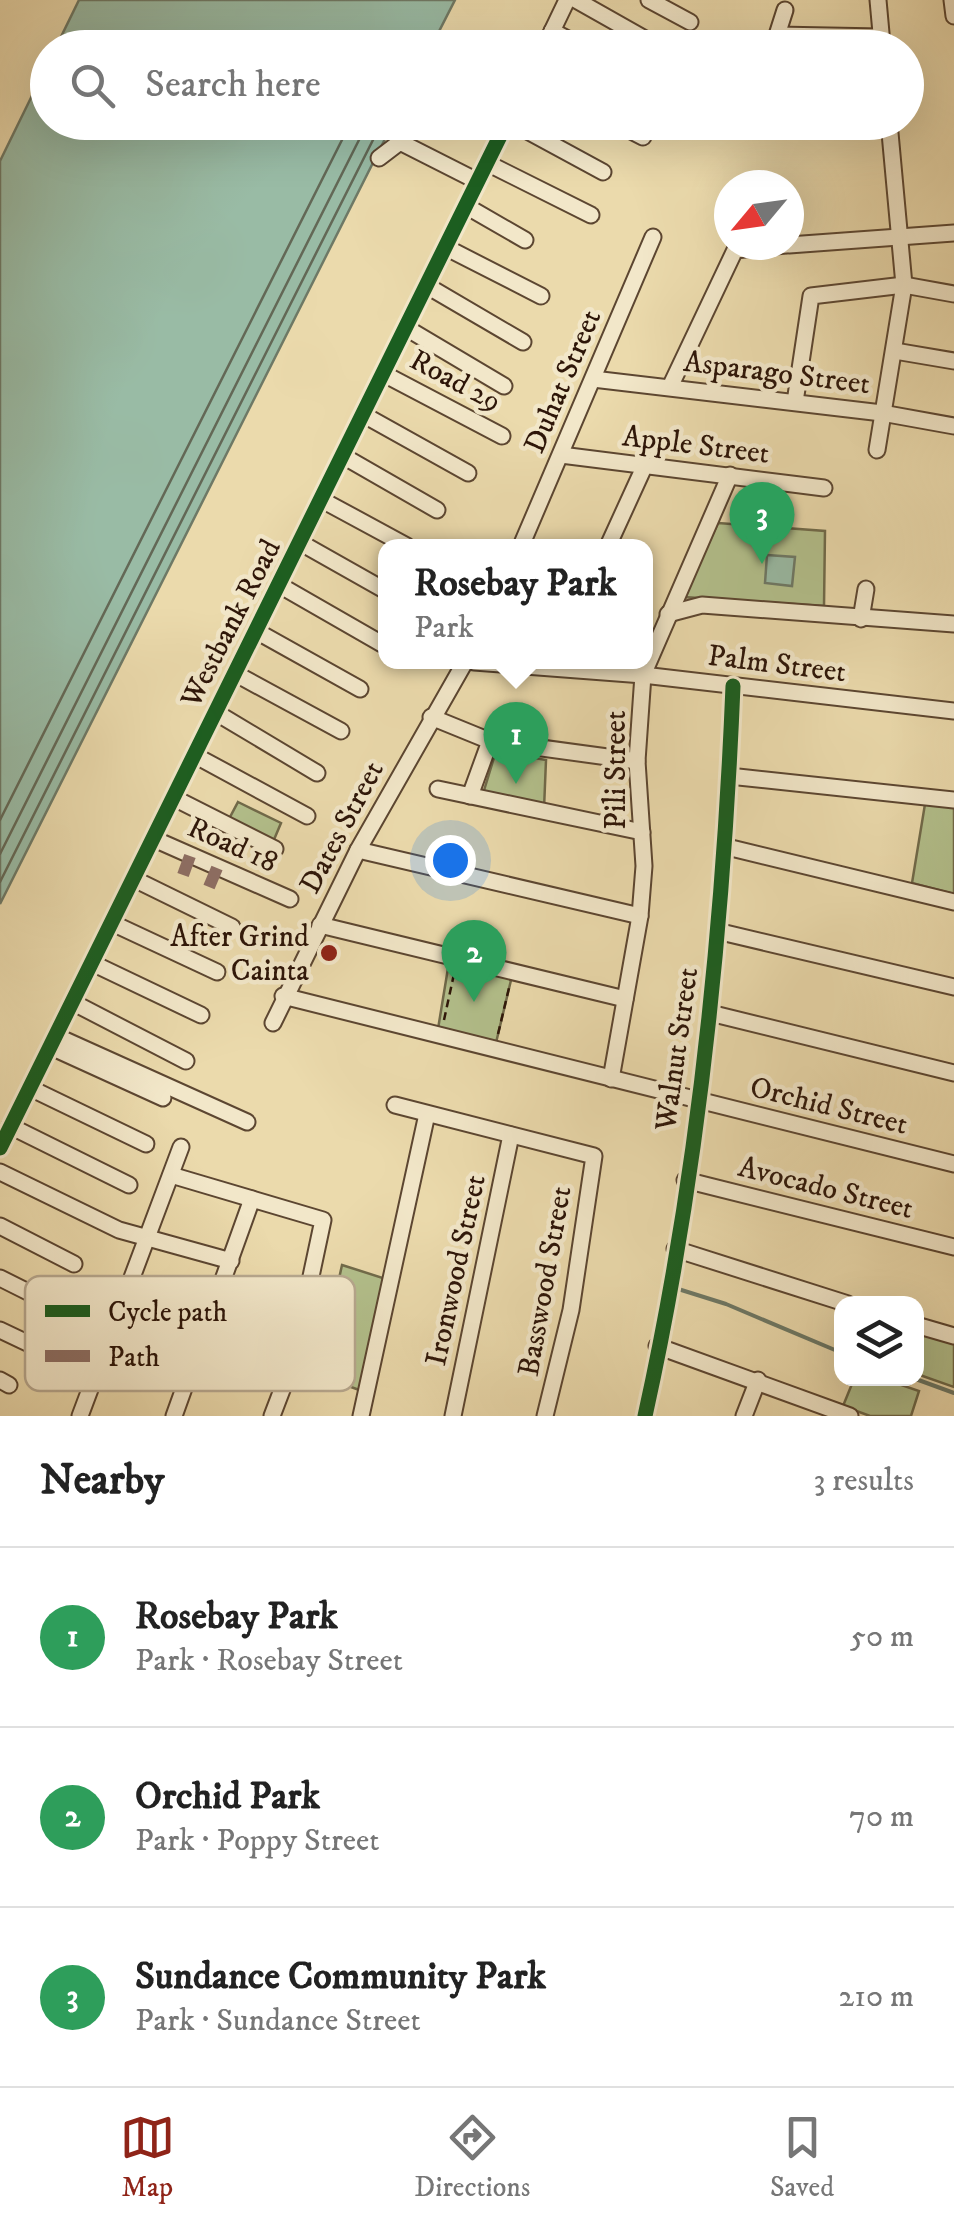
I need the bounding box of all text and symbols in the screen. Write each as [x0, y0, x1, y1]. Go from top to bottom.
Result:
search box [30, 30, 924, 140]
icon: search [65, 58, 120, 113]
text: Search here [145, 61, 321, 109]
north arrow [714, 170, 804, 260]
street label: Duhat Street [517, 304, 610, 459]
street label: Road 29 [403, 342, 507, 421]
street label: Asparago Street [682, 344, 872, 403]
street label: Apple Street [620, 418, 771, 473]
pin: 3 [730, 482, 794, 564]
street label: Westbank Road [173, 533, 290, 715]
popup [378, 539, 653, 669]
text: Rosebay Park [414, 560, 617, 608]
text: Park [414, 608, 474, 648]
street label: Palm Street [706, 638, 848, 691]
pin: 1 [484, 702, 548, 784]
street label: Pili Street [598, 710, 635, 830]
street label: Dates Street [292, 755, 393, 900]
street label: Road 18 [182, 809, 283, 882]
your location [425, 835, 476, 886]
place label: After Grind Cainta [170, 919, 309, 990]
pin: 2 [442, 920, 506, 1002]
marker: After Grind Cainta [318, 942, 340, 964]
street label: Walnut Street [648, 965, 707, 1134]
street label: Orchid Street [746, 1069, 911, 1144]
street label: Avocado Street [734, 1149, 917, 1228]
street label: Ironwood Street [418, 1171, 495, 1369]
street label: Basswood Street [511, 1183, 580, 1379]
legend [25, 1276, 355, 1391]
text: Cycle path [108, 1295, 227, 1330]
map controls [834, 1296, 924, 1386]
button: layers [834, 1296, 924, 1386]
text: Path [108, 1340, 160, 1375]
text: Nearby [40, 1455, 164, 1507]
text: 3 results [813, 1461, 914, 1501]
text: Rosebay Park [135, 1593, 338, 1641]
text: 1 [67, 1617, 78, 1657]
text: 50 m [850, 1617, 914, 1657]
text: Park · Rosebay Street [135, 1641, 403, 1681]
text: Orchid Park [135, 1773, 320, 1821]
text: 2 [65, 1797, 80, 1837]
text: 70 m [849, 1797, 914, 1837]
text: Park · Poppy Street [135, 1821, 380, 1861]
text: Sundance Community Park [135, 1953, 546, 2001]
text: 3 [67, 1977, 78, 2017]
text: 210 m [839, 1977, 914, 2017]
text: Park · Sundance Street [135, 2001, 421, 2041]
tab: Map [120, 2110, 175, 2205]
tab: Directions [414, 2110, 530, 2205]
tab: Saved [770, 2110, 834, 2205]

